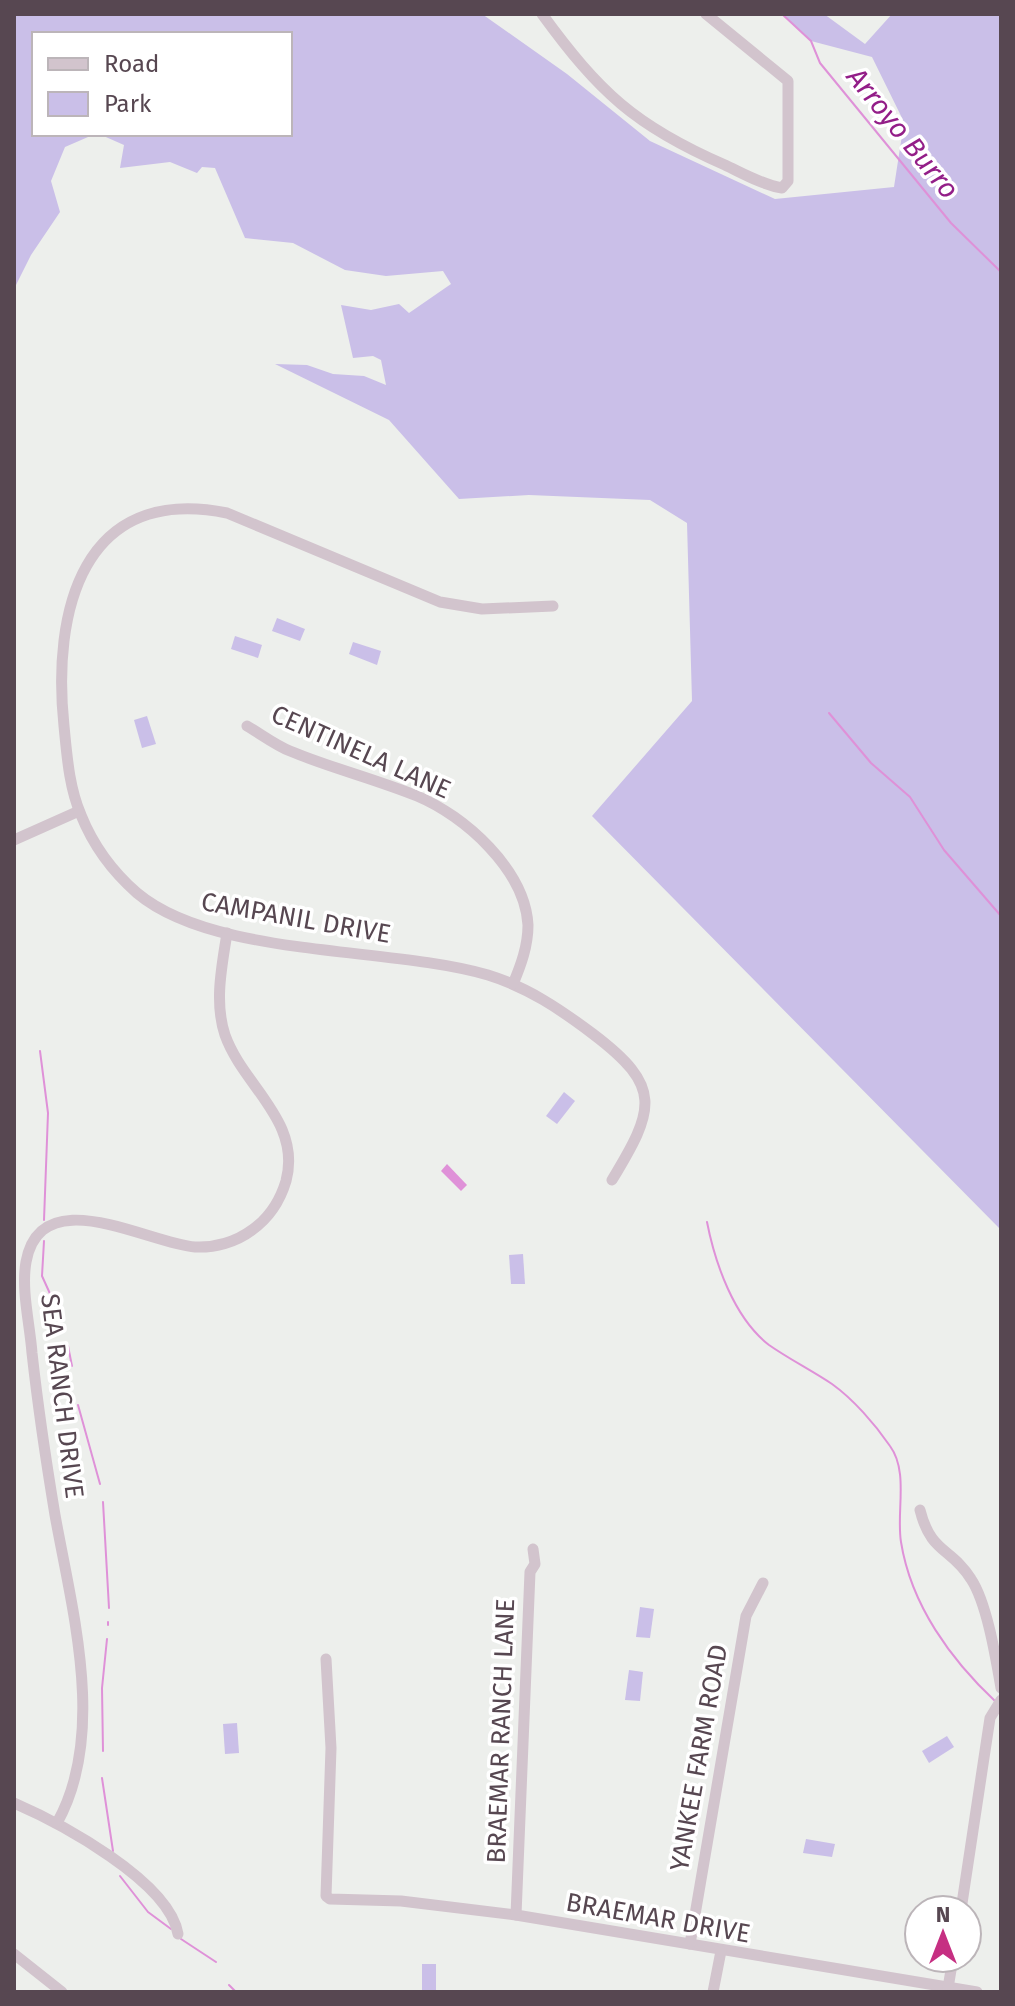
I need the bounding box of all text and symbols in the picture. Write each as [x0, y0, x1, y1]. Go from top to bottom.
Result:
legend [32, 32, 292, 136]
text: Road [104, 50, 159, 78]
water label: Arroyo Burro [840, 60, 966, 205]
text: Park [104, 90, 152, 118]
street label: CENTINELA LANE [266, 699, 456, 805]
street label: CAMPANIL DRIVE [199, 886, 393, 950]
street label: SEA RANCH DRIVE [34, 1292, 90, 1500]
street label: BRAEMAR RANCH LANE [481, 1598, 521, 1864]
street label: YANKEE FARM ROAD [664, 1642, 734, 1874]
street label: BRAEMAR DRIVE [563, 1887, 753, 1949]
north arrow [903, 1894, 983, 1974]
text: N [936, 1901, 950, 1928]

